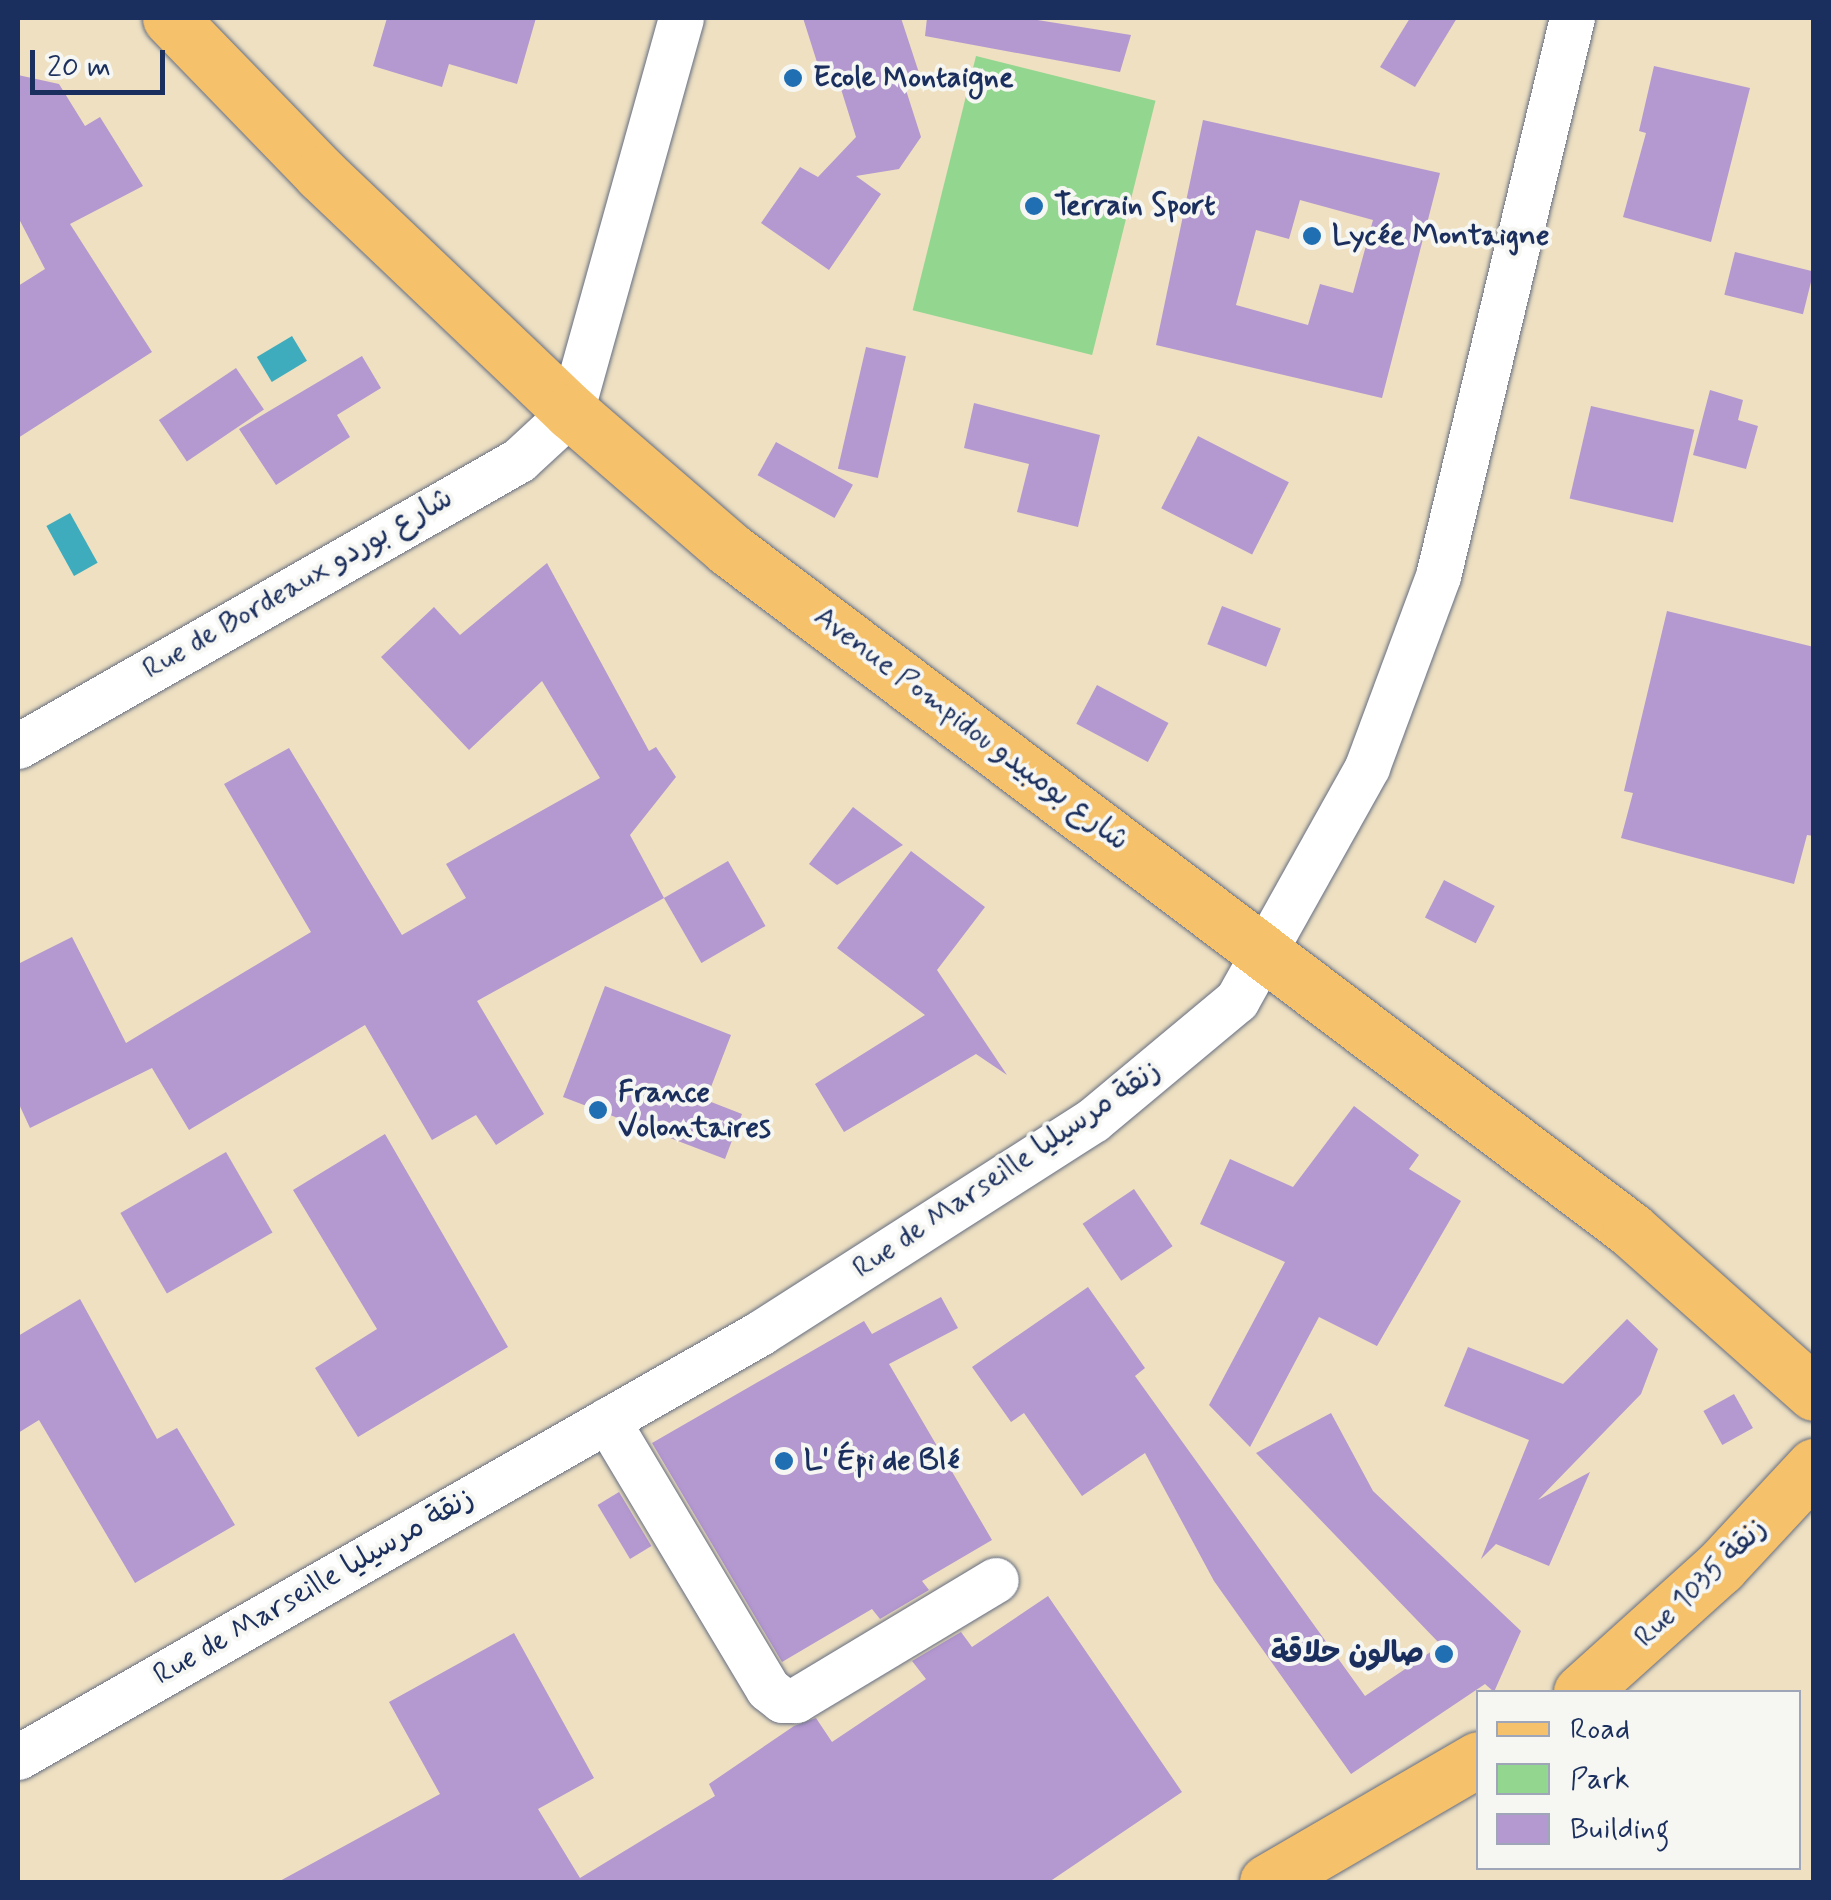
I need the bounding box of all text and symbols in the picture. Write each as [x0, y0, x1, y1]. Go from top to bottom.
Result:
scale bar [35, 30, 170, 92]
text: 20 m [47, 48, 111, 87]
place label: Ecole Montaigne [813, 60, 1019, 96]
marker: Ecole Montaigne [782, 67, 804, 89]
place label: Terrain Sport [1054, 188, 1225, 224]
marker: Terrain Sport [1023, 195, 1045, 217]
place label: Lycée Montaigne [1332, 218, 1548, 254]
marker: Lycée Montaigne [1301, 225, 1323, 247]
street label: Rue de Bordeaux شارع بوردو [136, 480, 460, 688]
street label: Avenue Pompidou شارع بومبيدو [807, 599, 1135, 859]
street label: Rue de Marseille زنقة مرسيليا [848, 1054, 1166, 1286]
place label: France Volontaires [618, 1075, 771, 1146]
marker: France Volontaires [587, 1099, 609, 1121]
place label: L' Épi de Blé [804, 1443, 959, 1479]
marker: L' Épi de Blé [773, 1450, 795, 1472]
street label: Rue de Marseille زنقة مرسيليا [149, 1481, 479, 1693]
street label: Rue 1035 زنقة [1627, 1511, 1775, 1655]
place label: صالون حلاقة [1271, 1636, 1424, 1672]
marker: صالون حلاقة [1433, 1643, 1455, 1665]
legend [1476, 1690, 1801, 1870]
text: Road [1570, 1710, 1630, 1749]
text: Park [1570, 1760, 1630, 1799]
text: Building [1570, 1810, 1669, 1849]

